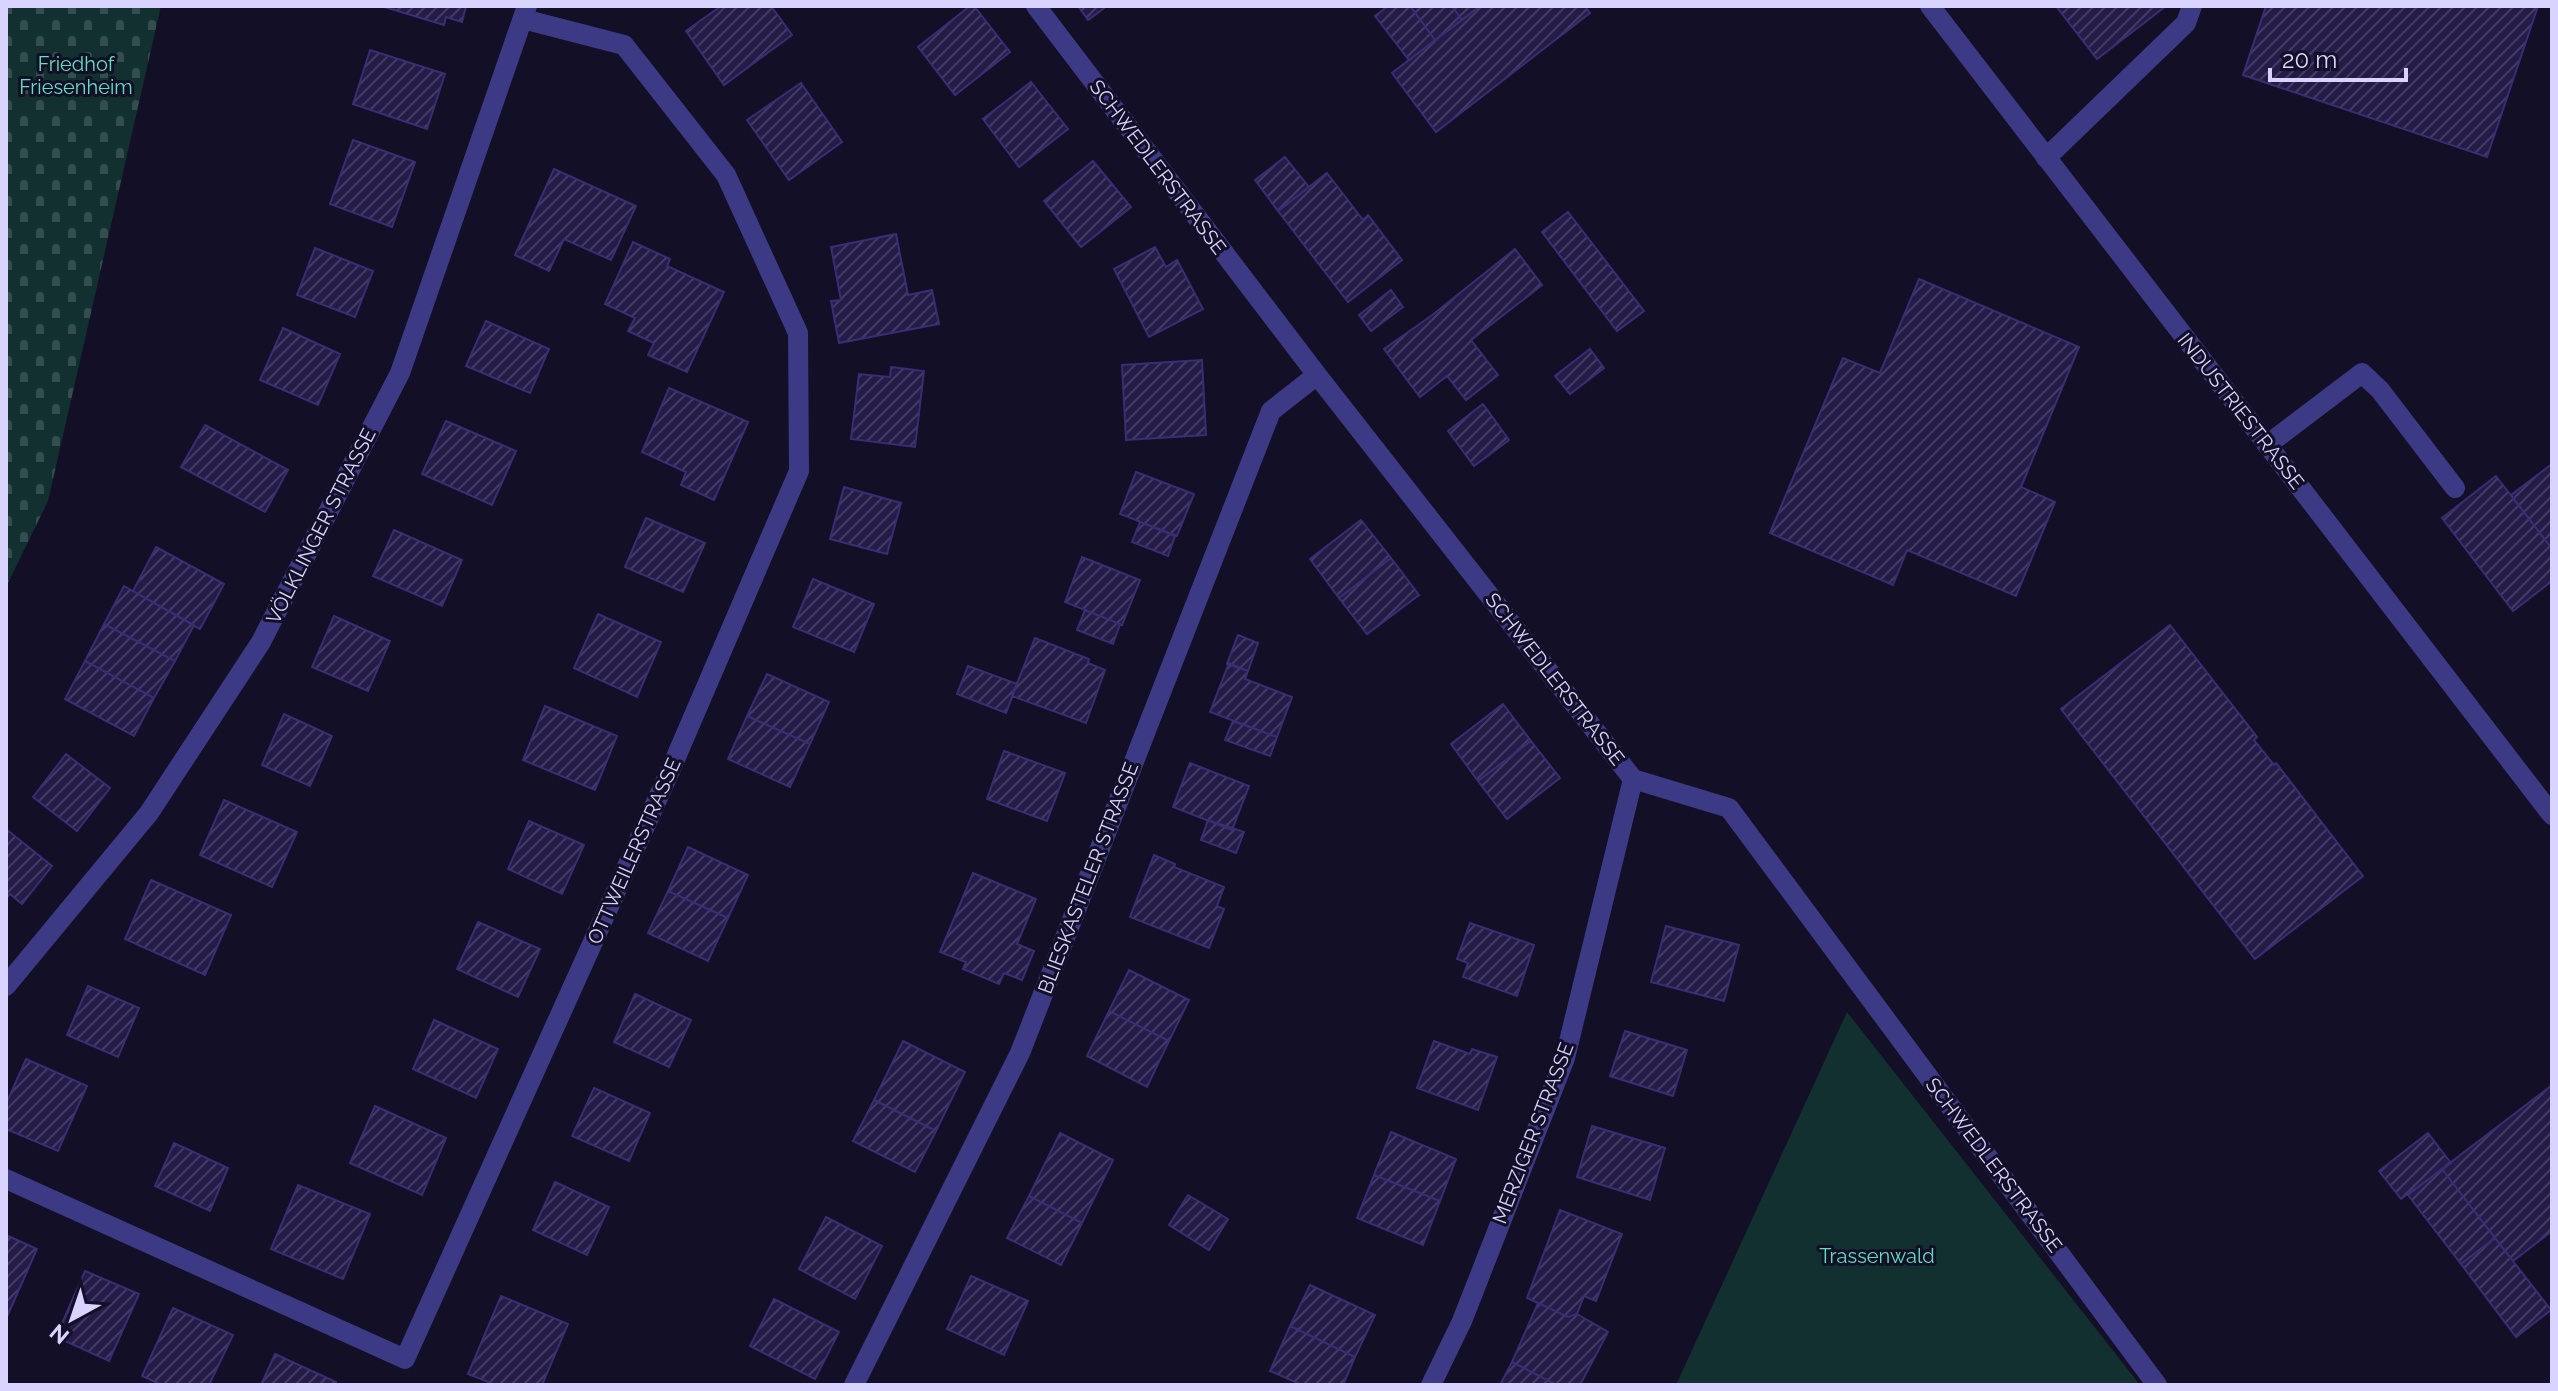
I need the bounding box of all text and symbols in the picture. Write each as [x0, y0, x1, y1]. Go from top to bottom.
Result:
scale bar [2270, 32, 2406, 82]
text: 20 m [2282, 45, 2337, 74]
park label: Friedhof Friesenheim [19, 52, 133, 99]
street label: SCHWEDLERSTRASSE [1085, 75, 1231, 259]
street label: INDUSTRIESTRASSE [2173, 328, 2309, 494]
street label: VÖLKLINGER STRASSE [261, 424, 381, 628]
street label: SCHWEDLERSTRASSE [1480, 588, 1630, 770]
street label: OTTWEILERSTRASSE [582, 754, 686, 948]
street label: BLIESKASTELER STRASSE [1033, 759, 1143, 997]
street label: MERZIGER STRASSE [1487, 1039, 1579, 1227]
street label: SCHWEDLERSTRASSE [1921, 1073, 2067, 1257]
park label: Trassenwald [1819, 1244, 1935, 1268]
north arrow [32, 1279, 112, 1359]
text: N [44, 1319, 74, 1350]

